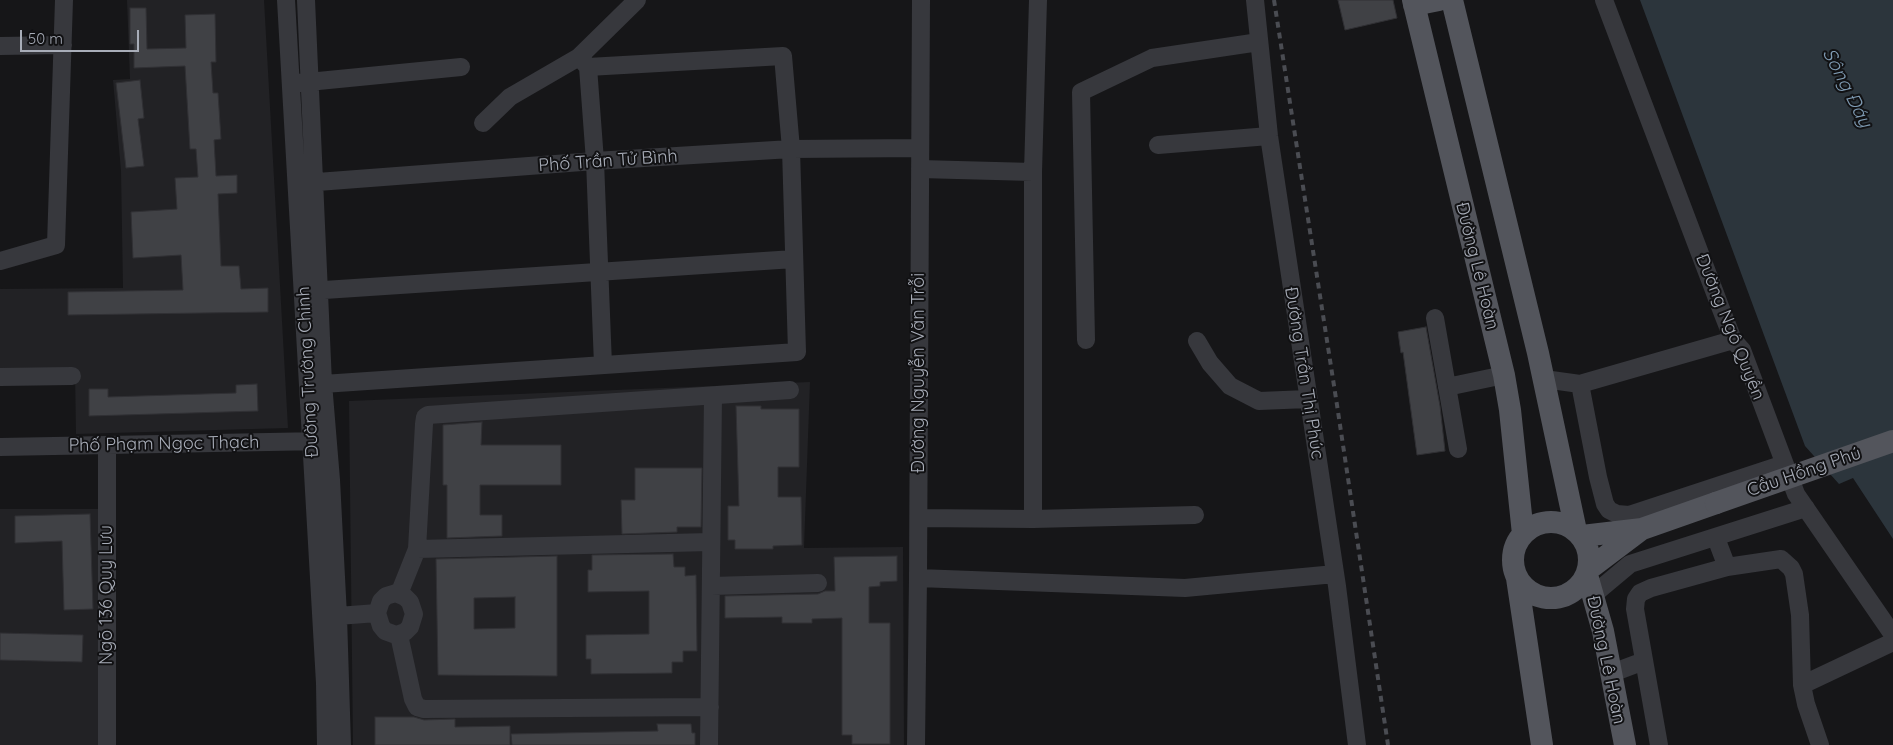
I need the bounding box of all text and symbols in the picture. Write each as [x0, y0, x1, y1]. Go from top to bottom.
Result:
scale bar [22, 20, 141, 52]
text: 50 m [28, 29, 63, 48]
water label: Sông Đáy [1817, 44, 1877, 132]
street label: Phố Trần Tử Bình [538, 145, 678, 177]
street label: Đường Lê Hoàn [1451, 200, 1503, 332]
street label: Đường Ngô Quyền [1691, 251, 1769, 403]
street label: Đường Nguyễn Văn Trỗi [908, 273, 930, 473]
street label: Đường Trường Chinh [293, 286, 323, 458]
street label: Đường Trần Thị Phúc [1280, 286, 1328, 460]
street label: Phố Phạm Ngọc Thạch [68, 432, 260, 456]
street label: Cầu Hồng Phú [1744, 442, 1864, 502]
street label: Ngõ 136 Quy Lưu [96, 525, 118, 665]
street label: Đường Lê Hoàn [1582, 594, 1630, 726]

